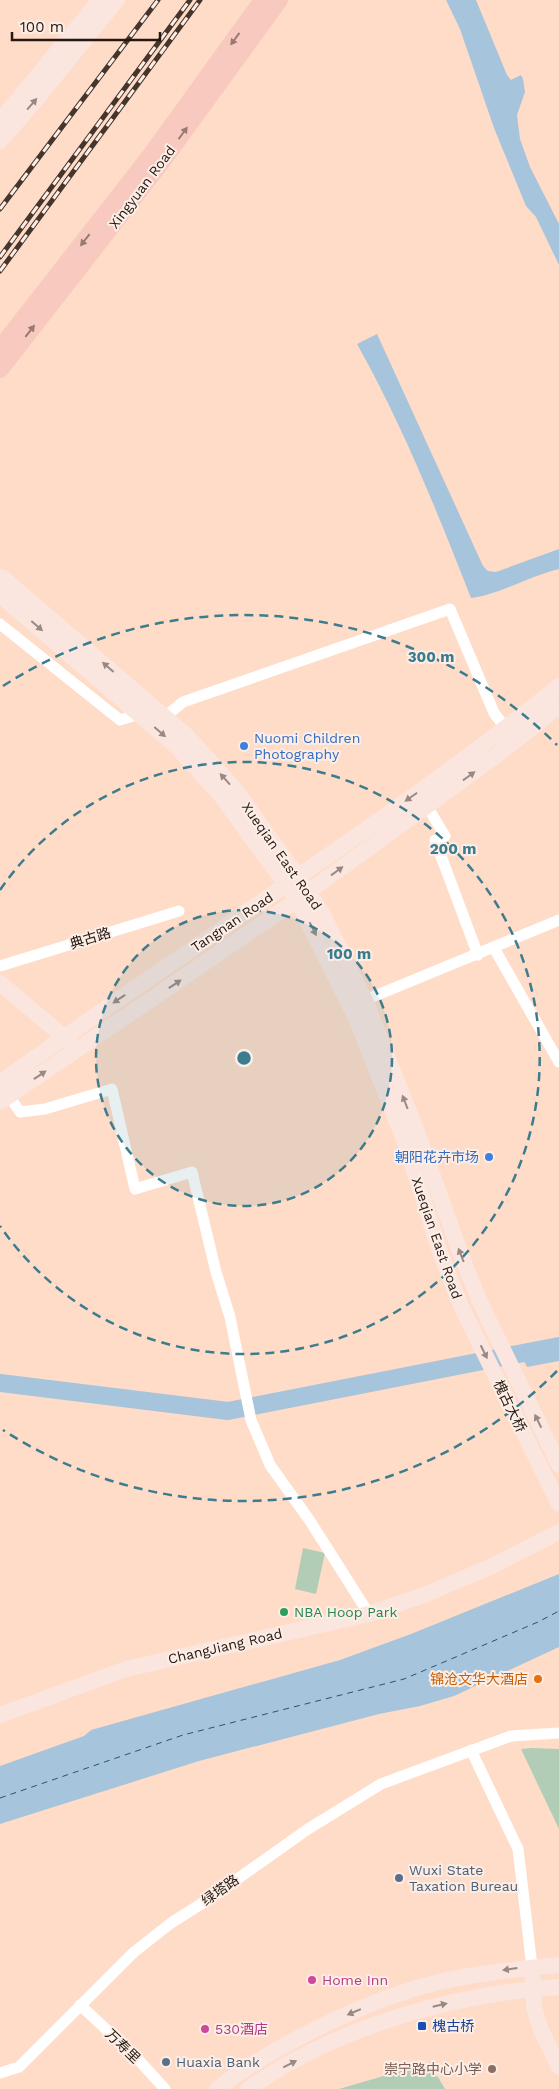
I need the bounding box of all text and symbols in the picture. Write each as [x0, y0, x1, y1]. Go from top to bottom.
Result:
scale bar [12, 10, 160, 42]
text: 100 m [20, 18, 64, 36]
one-way arrow [230, 33, 240, 46]
one-way arrow [26, 99, 38, 111]
one-way arrow [177, 127, 188, 140]
street label: Xingyuan Road [106, 142, 178, 232]
one-way arrow [80, 233, 90, 247]
one-way arrow [25, 324, 35, 338]
one-way arrow [30, 621, 43, 632]
text: 300 m [408, 648, 454, 666]
one-way arrow [101, 662, 114, 673]
one-way arrow [153, 727, 166, 738]
place label: Nuomi Children Photography [254, 730, 360, 762]
marker: Nuomi Children Photography [238, 740, 250, 752]
one-way arrow [462, 771, 476, 781]
one-way arrow [220, 772, 231, 785]
one-way arrow [404, 792, 418, 802]
street label: Xueqian East Road [239, 799, 325, 913]
text: 200 m [430, 840, 476, 858]
one-way arrow [330, 866, 344, 876]
street label: Tangnan Road [188, 889, 276, 955]
one-way arrow [309, 922, 317, 936]
street label: 典古路 [68, 924, 112, 952]
text: 100 m [327, 945, 371, 963]
one-way arrow [168, 979, 182, 989]
one-way arrow [112, 994, 126, 1004]
centre of rings [235, 1049, 253, 1067]
one-way arrow [34, 1070, 47, 1080]
one-way arrow [401, 1094, 409, 1109]
place label: 朝阳花卉市场 [395, 1149, 479, 1165]
marker: 朝阳花卉市场 [483, 1151, 495, 1163]
street label: Xueqian East Road [409, 1175, 465, 1301]
one-way arrow [457, 1247, 465, 1262]
one-way arrow [479, 1344, 488, 1359]
street label: 槐古大桥 [491, 1377, 529, 1435]
one-way arrow [534, 1414, 542, 1428]
place label: NBA Hoop Park [294, 1604, 397, 1620]
marker: NBA Hoop Park [278, 1606, 290, 1618]
street label: ChangJiang Road [166, 1625, 284, 1667]
place label: 锦沧文华大酒店 [430, 1671, 528, 1687]
marker: 锦沧文华大酒店 [532, 1673, 544, 1685]
place label: Wuxi State Taxation Bureau [409, 1862, 518, 1894]
street label: 绿塔路 [198, 1871, 242, 1909]
marker: Wuxi State Taxation Bureau [393, 1872, 405, 1884]
one-way arrow [502, 1966, 518, 1974]
place label: Home Inn [322, 1972, 388, 1988]
marker: Home Inn [306, 1974, 318, 1986]
one-way arrow [433, 2001, 448, 2009]
one-way arrow [346, 2008, 361, 2016]
place label: 槐古桥 [432, 2018, 474, 2034]
marker: 槐古桥 [416, 2020, 428, 2032]
place label: 530酒店 [215, 2021, 268, 2037]
marker: 530酒店 [199, 2023, 211, 2035]
street label: 万寿里 [102, 2026, 144, 2066]
place label: Huaxia Bank [176, 2054, 260, 2070]
marker: Huaxia Bank [160, 2056, 172, 2068]
one-way arrow [282, 2060, 297, 2068]
place label: 崇宁路中心小学 [384, 2061, 482, 2077]
marker: 崇宁路中心小学 [486, 2063, 498, 2075]

